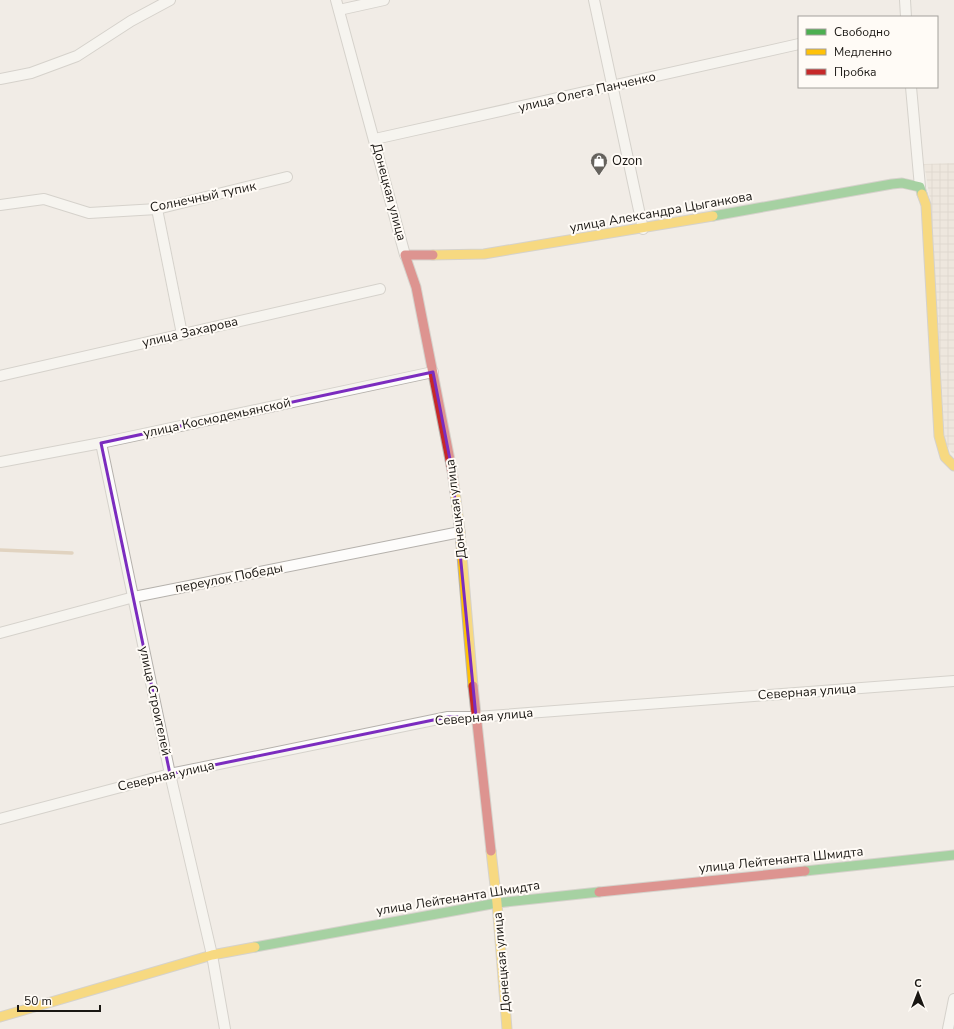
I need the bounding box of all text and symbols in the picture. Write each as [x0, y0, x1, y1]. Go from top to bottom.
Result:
legend [798, 16, 938, 88]
text: Свободно [834, 24, 890, 40]
text: Медленно [834, 44, 892, 60]
text: Пробка [834, 64, 877, 80]
street label: улица Олега Панченко [517, 67, 657, 117]
street label: Донецкая улица [367, 141, 411, 243]
shop icon: Ozon [589, 151, 609, 176]
place label: Ozon [612, 152, 642, 170]
street label: Солнечный тупик [148, 177, 258, 217]
street label: улица Александра Цыганкова [568, 187, 754, 237]
street label: улица Захарова [140, 312, 240, 352]
street label: улица Космодемьянской [142, 394, 292, 442]
street label: Донецкая улица [441, 458, 471, 560]
street label: переулок Победы [174, 559, 284, 597]
street label: улица Строителей [135, 645, 175, 757]
street label: Северная улица [757, 680, 857, 704]
street label: Северная улица [434, 704, 534, 730]
street label: Северная улица [116, 756, 216, 796]
street label: улица Лейтенанта Шмидта [698, 842, 864, 878]
street label: улица Лейтенанта Шмидта [375, 876, 541, 920]
street label: Донецкая улица [489, 911, 515, 1013]
north arrow [898, 973, 938, 1013]
text: С [914, 976, 922, 991]
scale bar [18, 987, 100, 1013]
text: 50 m [24, 993, 52, 1009]

